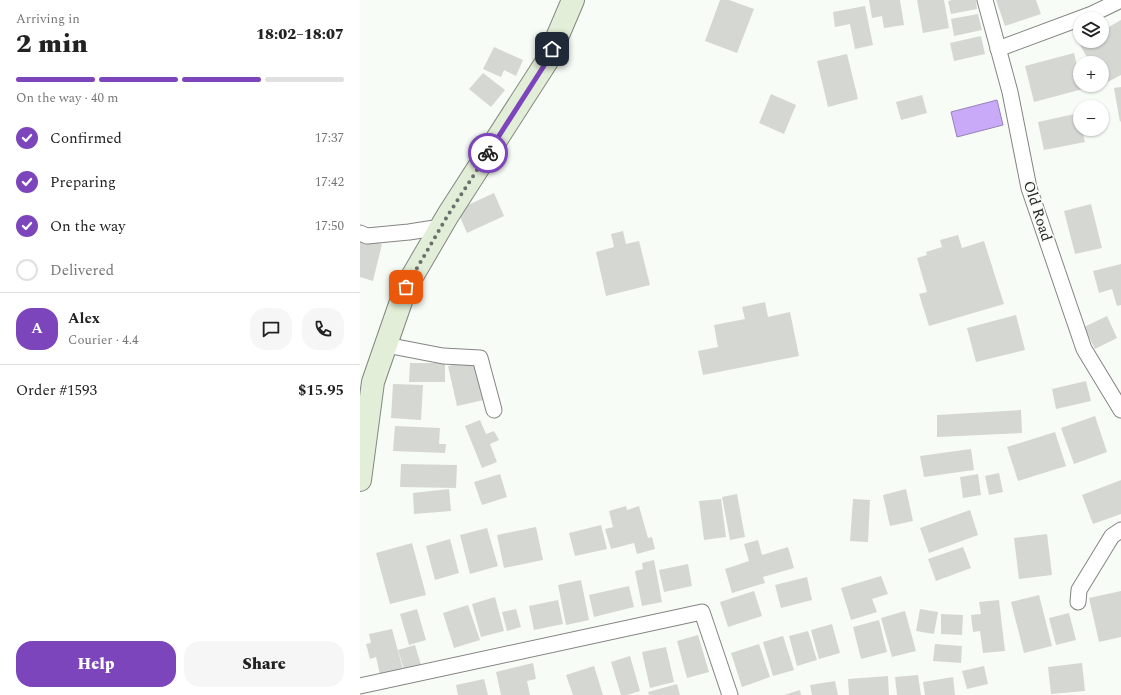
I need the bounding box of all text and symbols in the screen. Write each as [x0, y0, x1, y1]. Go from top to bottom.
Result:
text: Arriving in [16, 9, 80, 29]
map controls [1073, 12, 1109, 136]
button: layers [1073, 12, 1109, 48]
text: 18:02–18:07 [256, 23, 344, 46]
text: 2 min [16, 24, 88, 64]
pin [535, 32, 569, 66]
icon: home [541, 38, 563, 60]
button: + [1073, 56, 1109, 92]
text: On the way · 40 m [16, 88, 119, 108]
button: − [1073, 100, 1109, 136]
icon: check [16, 127, 38, 149]
text: Confirmed [50, 127, 122, 150]
text: 17:37 [315, 128, 344, 148]
courier [468, 133, 508, 173]
icon: bike [477, 142, 499, 164]
icon: check [16, 171, 38, 193]
text: Preparing [50, 171, 116, 194]
text: 17:42 [315, 172, 344, 192]
street label: Old Road [1017, 178, 1058, 244]
icon: check [16, 215, 38, 237]
text: On the way [50, 215, 125, 238]
text: 17:50 [315, 216, 344, 236]
text: Delivered [50, 259, 114, 282]
pin [389, 270, 423, 304]
icon: bag [395, 276, 417, 298]
text: Alex [68, 307, 100, 330]
button: chat [250, 308, 292, 350]
button: phone [302, 308, 344, 350]
text: A [31, 317, 43, 340]
text: Courier · 4.4 [68, 330, 138, 350]
text: Order #1593 [16, 379, 97, 402]
text: $15.95 [298, 379, 344, 402]
button: Help [16, 641, 176, 687]
button: Share [184, 641, 344, 687]

